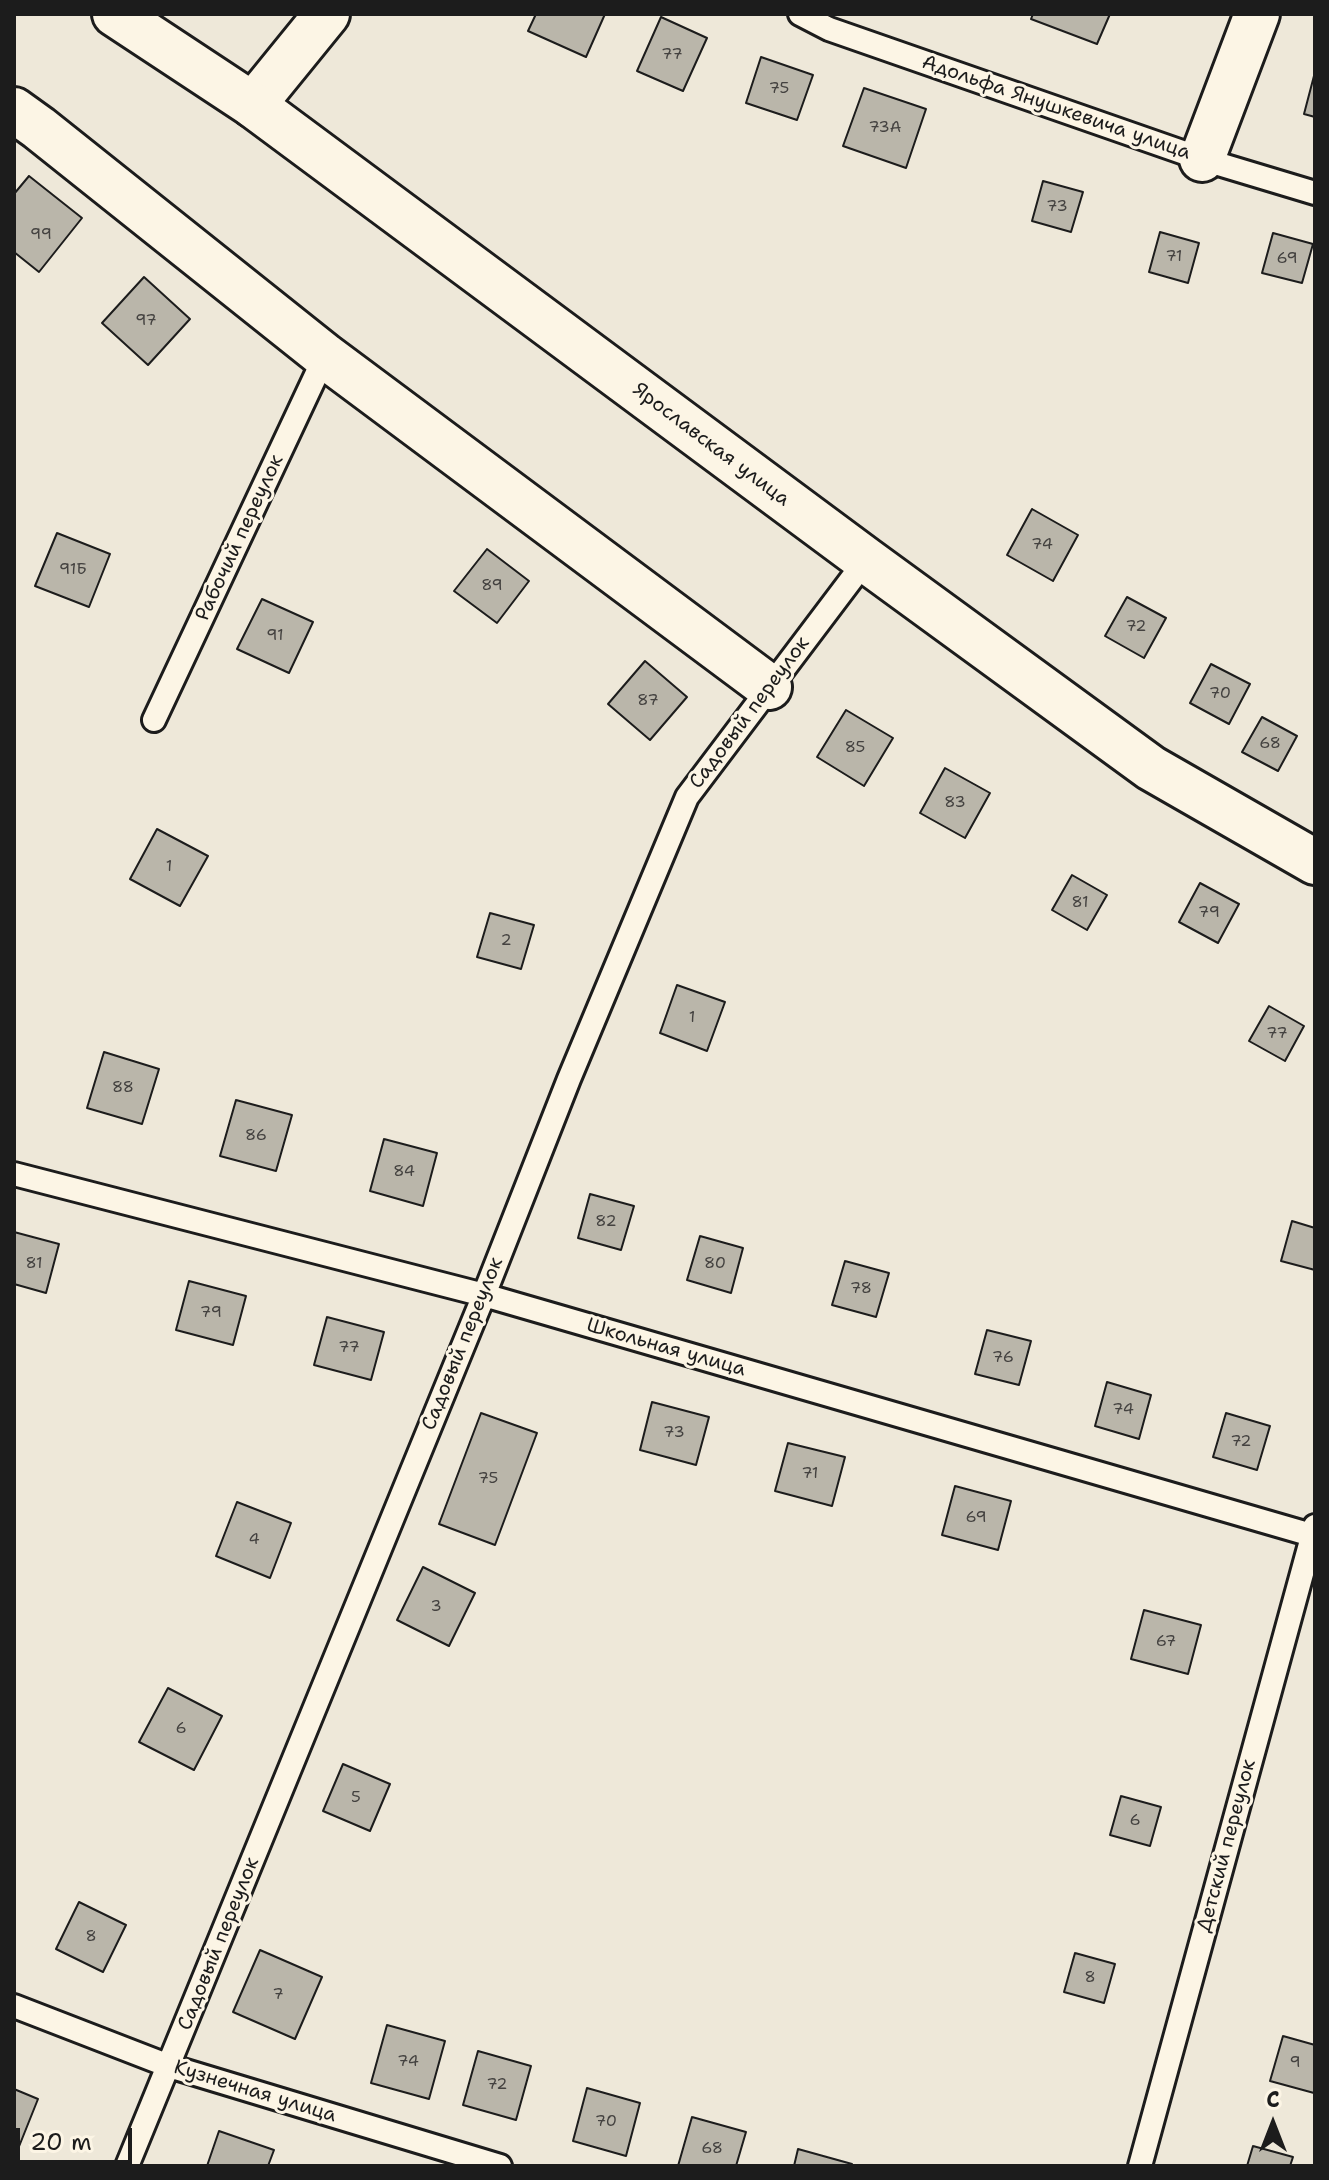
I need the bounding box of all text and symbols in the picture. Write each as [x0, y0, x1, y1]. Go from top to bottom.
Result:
house number: 77 [661, 45, 683, 65]
street label: Адольфа Янушкевича улица [919, 51, 1193, 165]
house number: 75 [769, 79, 789, 99]
house number: 73А [869, 118, 901, 138]
house number: 73 [1046, 197, 1068, 217]
house number: 99 [30, 225, 52, 245]
house number: 71 [1165, 247, 1183, 267]
house number: 69 [1276, 249, 1298, 269]
house number: 97 [135, 311, 157, 331]
street label: Ярославская улица [628, 378, 794, 512]
street label: Рабочий переулок [191, 451, 289, 625]
house number: 74 [1031, 535, 1053, 555]
house number: 91Б [59, 560, 87, 580]
house number: 89 [481, 576, 503, 596]
house number: 72 [1125, 617, 1147, 637]
house number: 91 [266, 626, 284, 646]
street label: Садовый переулок [685, 632, 815, 794]
house number: 70 [1209, 684, 1231, 704]
house number: 87 [637, 691, 659, 711]
house number: 68 [1259, 734, 1281, 754]
house number: 85 [845, 738, 865, 758]
house number: 83 [944, 793, 966, 813]
house number: 1 [166, 857, 172, 877]
house number: 81 [1071, 893, 1089, 913]
house number: 79 [1198, 903, 1220, 923]
house number: 2 [500, 931, 512, 951]
house number: 1 [689, 1008, 695, 1028]
house number: 77 [1266, 1024, 1288, 1044]
house number: 88 [112, 1078, 134, 1098]
house number: 86 [245, 1126, 267, 1146]
house number: 84 [393, 1162, 415, 1182]
house number: 82 [595, 1212, 617, 1232]
house number: 81 [25, 1254, 43, 1274]
street label: Садовый переулок [417, 1254, 509, 1434]
house number: 80 [704, 1254, 726, 1274]
house number: 78 [850, 1279, 872, 1299]
house number: 79 [200, 1303, 222, 1323]
street label: Школьная улица [584, 1314, 748, 1382]
house number: 77 [338, 1338, 360, 1358]
house number: 76 [992, 1348, 1014, 1368]
house number: 74 [1112, 1400, 1134, 1420]
house number: 73 [663, 1423, 685, 1443]
house number: 72 [1230, 1432, 1252, 1452]
house number: 71 [801, 1464, 819, 1484]
house number: 75 [478, 1469, 498, 1489]
house number: 69 [965, 1508, 987, 1528]
house number: 4 [248, 1530, 260, 1550]
house number: 3 [430, 1597, 442, 1617]
house number: 67 [1156, 1632, 1176, 1652]
house number: 6 [175, 1719, 187, 1739]
street label: Детский переулок [1192, 1757, 1262, 1935]
house number: 5 [351, 1788, 361, 1808]
house number: 6 [1129, 1811, 1141, 1831]
street label: Садовый переулок [173, 1854, 265, 2034]
house number: 8 [85, 1927, 97, 1947]
house number: 8 [1084, 1968, 1096, 1988]
house number: 7 [272, 1985, 284, 2005]
house number: 74 [397, 2052, 419, 2072]
house number: 9 [1289, 2053, 1301, 2073]
street label: Кузнечная улица [171, 2056, 339, 2128]
house number: 72 [486, 2075, 508, 2095]
north arrow [1233, 2084, 1313, 2164]
text: С [1266, 2085, 1280, 2114]
scale bar [20, 2112, 136, 2162]
house number: 70 [595, 2112, 617, 2132]
text: 20 m [30, 2126, 92, 2158]
house number: 68 [701, 2139, 723, 2159]

